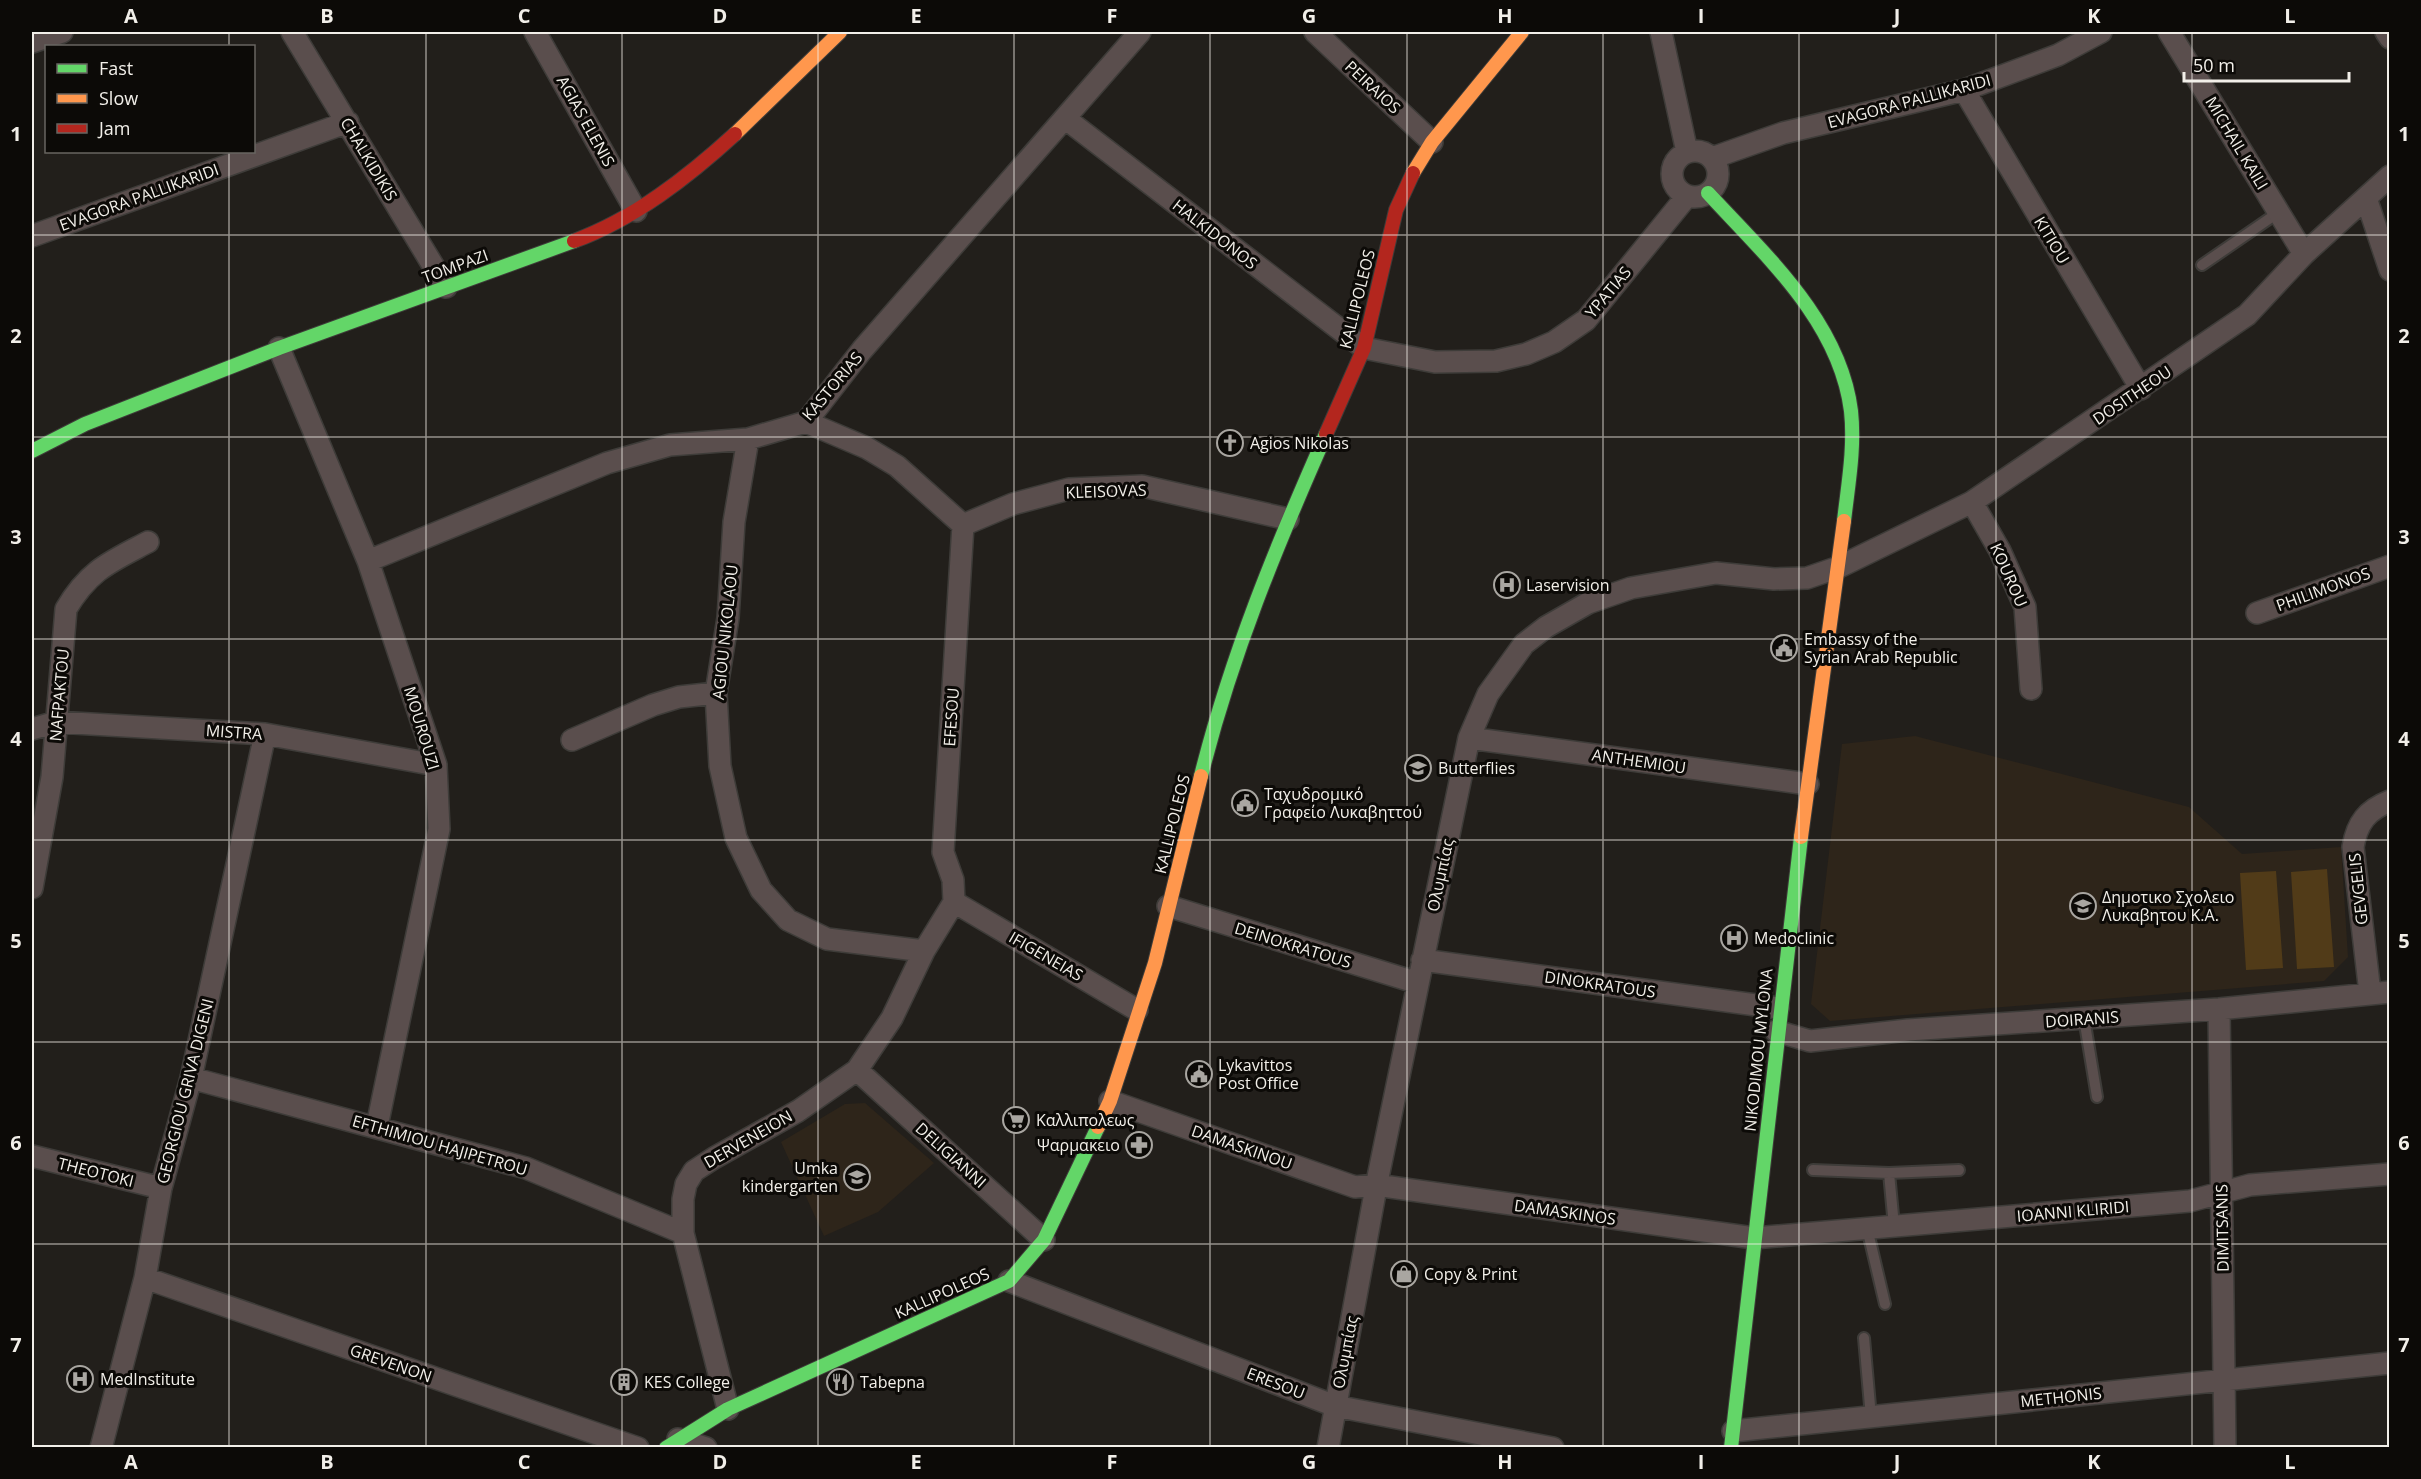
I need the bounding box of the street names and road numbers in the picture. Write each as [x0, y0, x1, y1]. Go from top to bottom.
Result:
street label: PEIRAIOS [1340, 56, 1406, 119]
street label: EVAGORA PALLIKARIDI [1825, 69, 1993, 133]
street label: AGIAS ELENIS [552, 72, 620, 171]
street label: MICHAIL KAILI [2201, 92, 2273, 194]
street label: CHALKIDIKIS [335, 113, 403, 205]
street label: EVAGORA PALLIKARIDI [56, 158, 222, 236]
street label: HALKIDONOS [1168, 194, 1262, 274]
street label: KITIOU [2029, 212, 2075, 268]
street label: TOMPAZI [419, 244, 491, 288]
street label: KALLIPOLEOS [1334, 247, 1380, 351]
street label: YPATIAS [1580, 261, 1636, 322]
street label: KASTORIAS [797, 347, 867, 425]
street label: DOSITHEOU [2088, 360, 2176, 430]
street label: KLEISOVAS [1065, 479, 1147, 503]
street label: KOUROU [1985, 540, 2033, 610]
street label: PHILIMONOS [2273, 562, 2373, 616]
street label: AGIOU NIKOLAOU [707, 563, 743, 701]
street label: NAFPAKTOU [44, 648, 74, 742]
street label: MOUROUZI [399, 684, 445, 772]
street label: EFESOU [938, 687, 964, 747]
street label: MISTRA [205, 719, 264, 745]
street label: ANTHEMIOU [1591, 744, 1687, 778]
street label: KALLIPOLEOS [1149, 772, 1195, 876]
street label: Ολυμπίας [1422, 836, 1459, 913]
street label: GEVGELIS [2343, 852, 2373, 926]
street label: DEINOKRATOUS [1232, 917, 1354, 973]
street label: IFIGENEIAS [1005, 926, 1087, 986]
street label: DINOKRATOUS [1543, 965, 1657, 1003]
street label: NIKODIMOU MYLONA [1738, 967, 1778, 1133]
street label: GEORGIOU GRIVA DIGENI [151, 996, 219, 1186]
street label: DOIRANIS [2044, 1005, 2120, 1033]
street label: DERVENEION [700, 1105, 796, 1173]
street label: EFTHIMIOU HAJIPETROU [350, 1109, 530, 1181]
street label: DELIGIANNI [911, 1117, 991, 1193]
street label: DAMASKINOU [1189, 1119, 1295, 1175]
street label: THEOTOKI [56, 1152, 136, 1192]
street label: DIMITSANIS [2210, 1184, 2234, 1272]
street label: DAMASKINOS [1513, 1194, 1618, 1230]
street label: IOANNI KLIRIDI [2016, 1195, 2130, 1227]
street label: KALLIPOLEOS [891, 1262, 993, 1324]
street label: Ολυμπίας [1327, 1313, 1363, 1390]
street label: GREVENON [347, 1339, 435, 1387]
street label: ERESOU [1244, 1362, 1308, 1404]
street label: METHONIS [2019, 1382, 2103, 1412]

